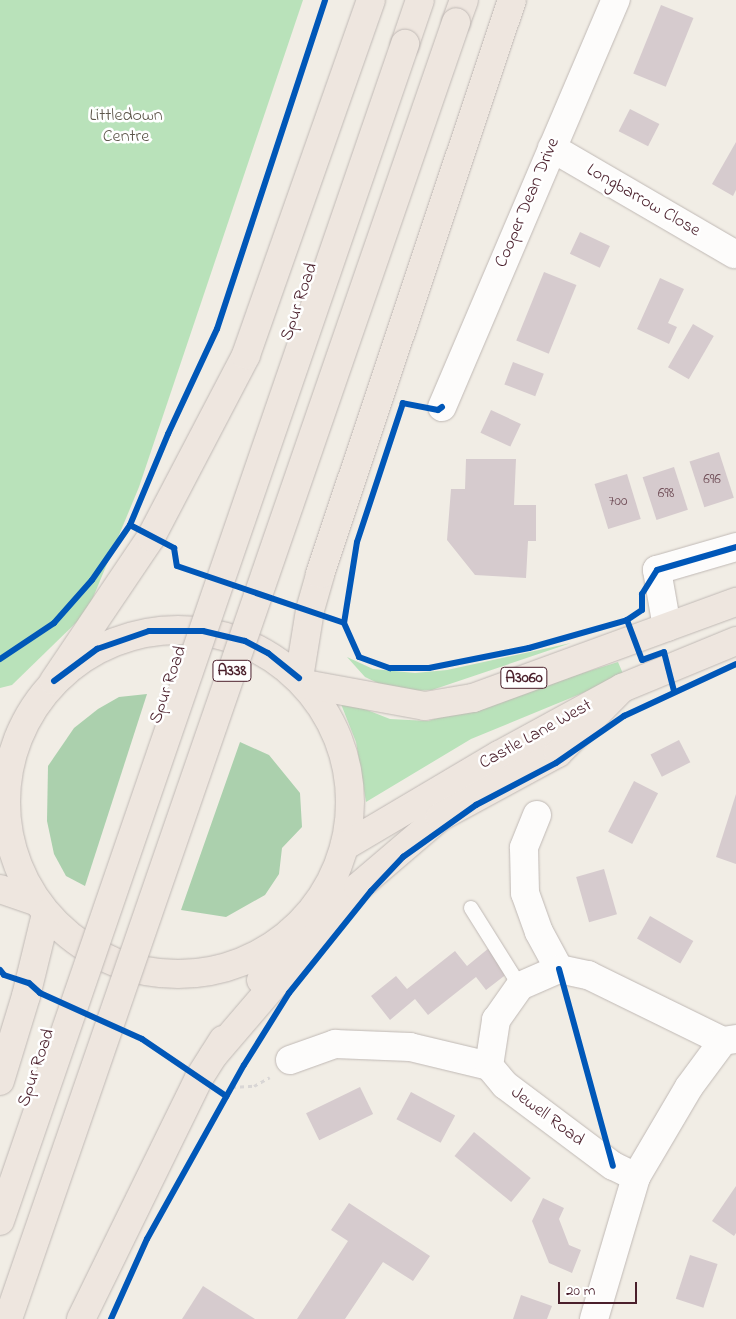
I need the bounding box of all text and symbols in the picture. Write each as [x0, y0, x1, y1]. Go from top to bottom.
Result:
park label: Littledown Centre [89, 106, 163, 148]
street label: Cooper Dean Drive [491, 135, 565, 271]
street label: Longbarrow Close [582, 160, 704, 242]
street label: Spur Road [277, 260, 323, 344]
house number: 696 [703, 471, 721, 489]
house number: 698 [658, 485, 674, 503]
house number: 700 [608, 493, 628, 511]
street label: Spur Road [146, 643, 192, 727]
road number: A338 [212, 658, 252, 684]
road number: A3060 [500, 664, 548, 691]
street label: Castle Lane West [476, 695, 596, 775]
street label: Spur Road [14, 1026, 60, 1110]
street label: Jewell Road [506, 1082, 588, 1152]
scale bar [561, 1272, 640, 1304]
text: 20 m [566, 1280, 595, 1302]

